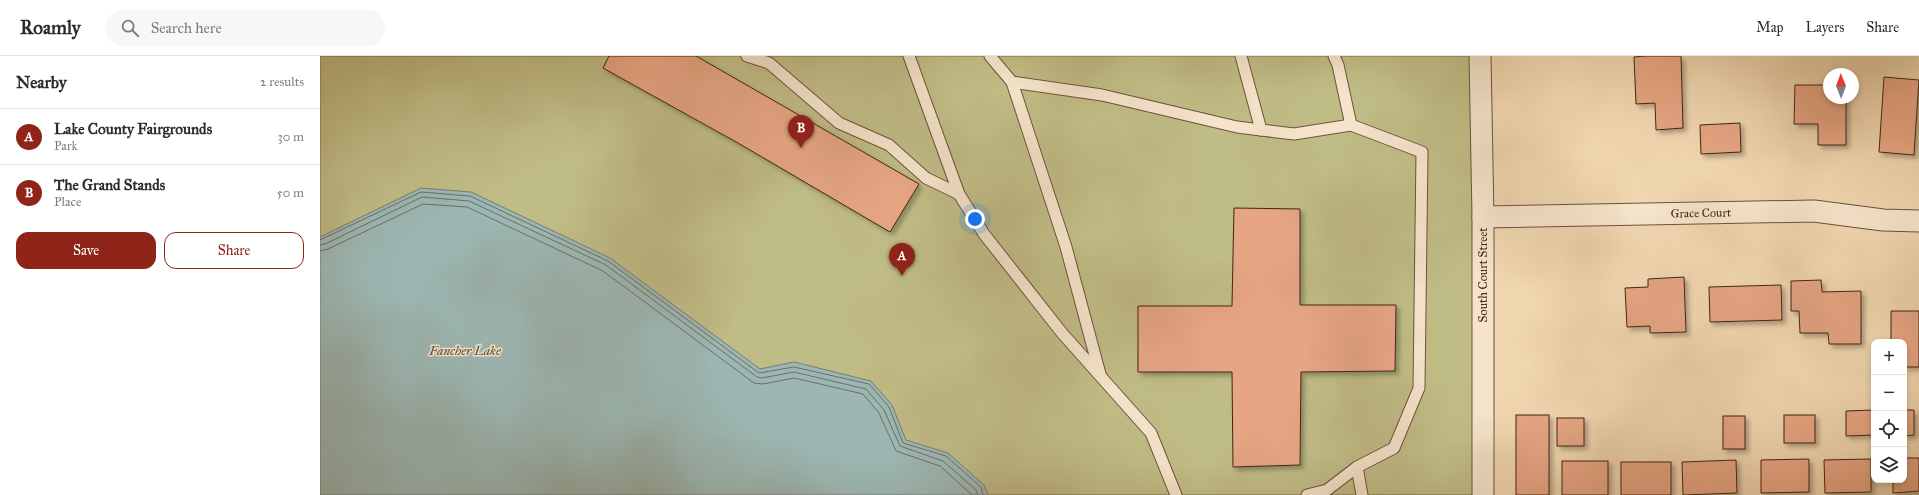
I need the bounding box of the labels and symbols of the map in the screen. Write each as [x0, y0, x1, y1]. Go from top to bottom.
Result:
north arrow [1823, 68, 1859, 104]
pin: B [788, 115, 814, 148]
street label: Grace Court [1671, 205, 1732, 221]
your location [965, 209, 985, 229]
street label: South Court Street [1476, 227, 1490, 322]
pin: A [889, 243, 915, 276]
water label: Fancher Lake [428, 343, 502, 359]

